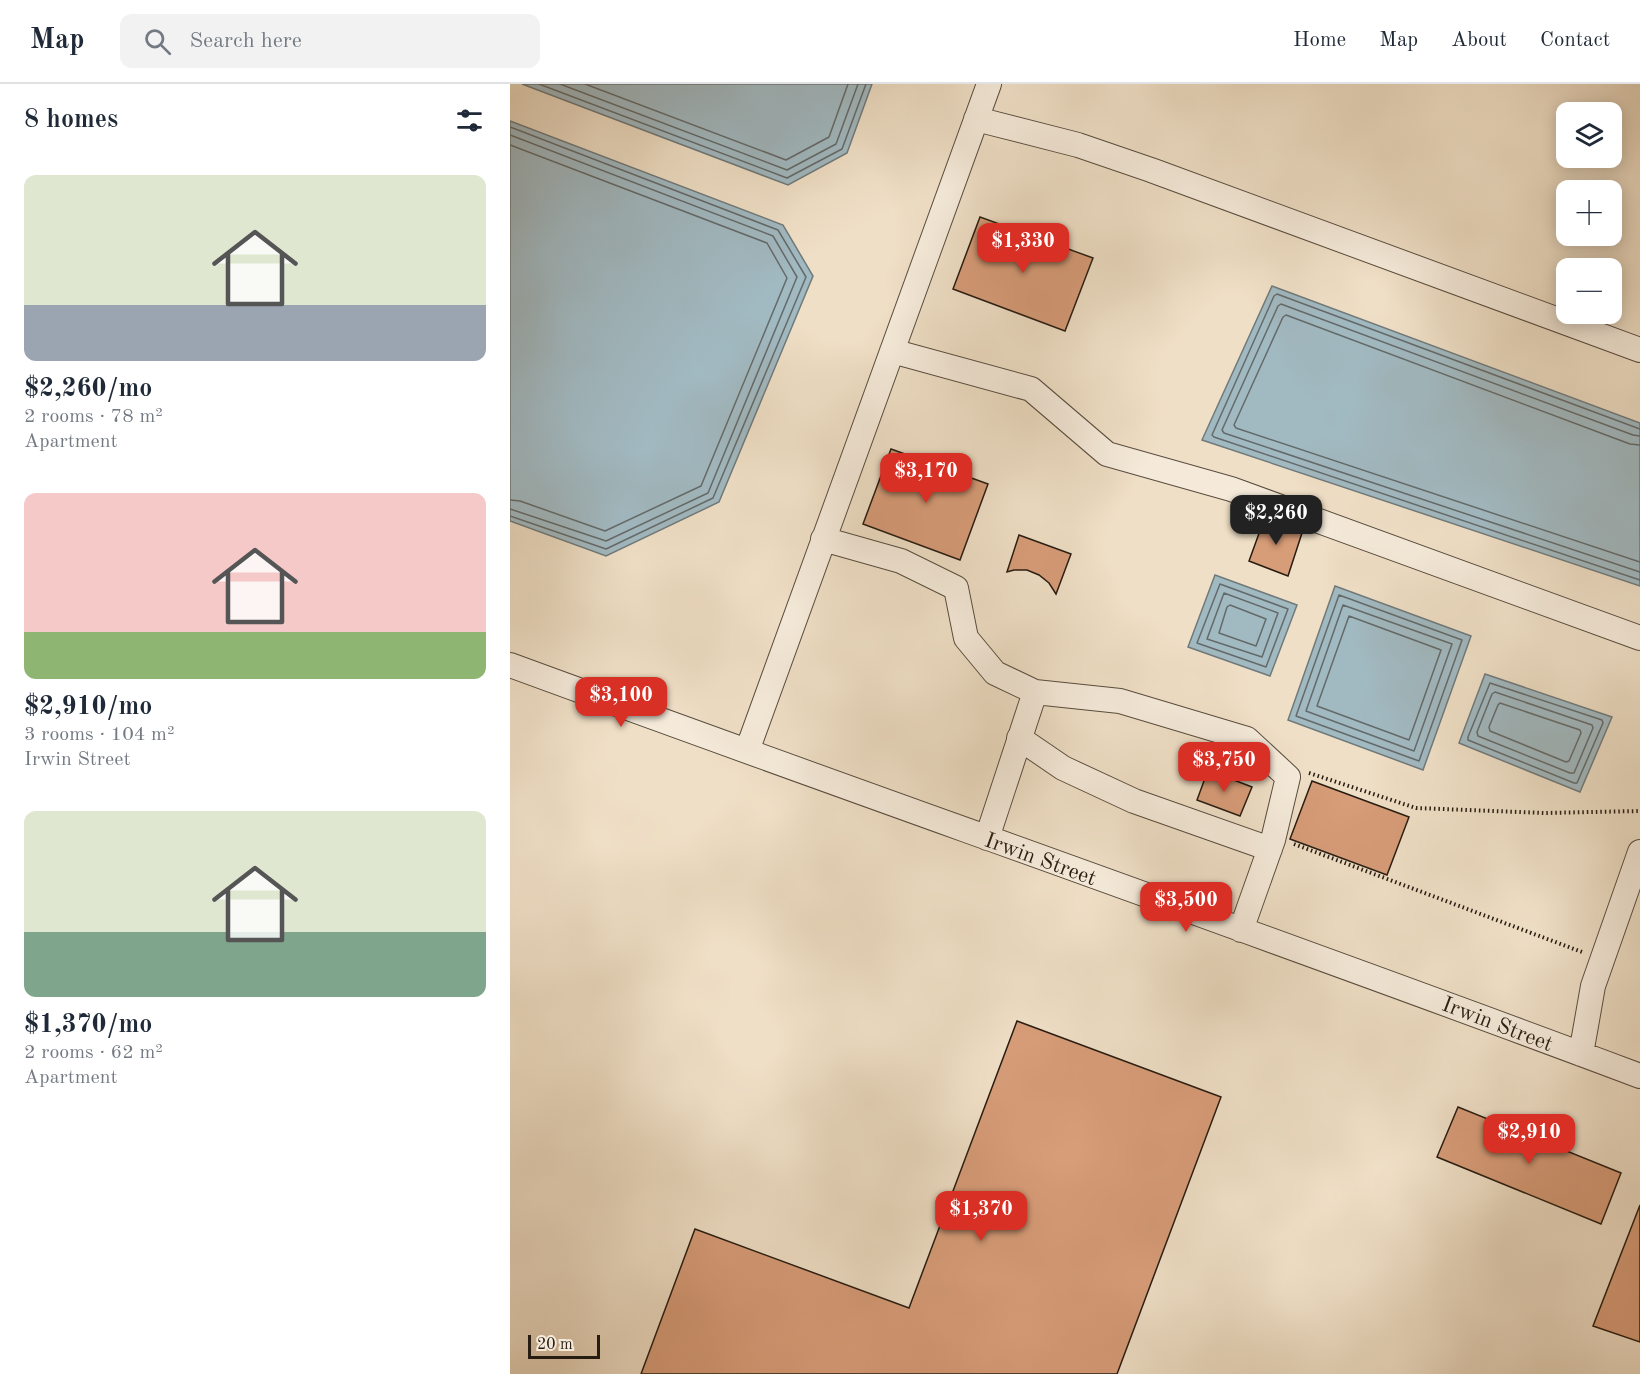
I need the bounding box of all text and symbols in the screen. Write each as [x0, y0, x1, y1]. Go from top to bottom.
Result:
search box [120, 14, 540, 68]
icon: search [141, 25, 174, 58]
text: Map [30, 27, 84, 55]
text: Search here [189, 30, 302, 52]
text: Home [1293, 30, 1346, 51]
text: Map [1379, 30, 1418, 51]
text: About [1451, 30, 1507, 51]
text: Contact [1540, 30, 1610, 51]
map controls [1556, 102, 1622, 324]
button: layers [1556, 102, 1622, 168]
icon: filters [453, 104, 486, 137]
text: 8 homes [24, 107, 118, 133]
button: + [1556, 180, 1622, 246]
icon: home [201, 214, 309, 322]
pin: $1,330 [974, 223, 1072, 274]
text: $1,330 [991, 232, 1055, 252]
button: − [1556, 258, 1622, 324]
text: $2,260/mo [24, 376, 152, 402]
text: 2 rooms · 78 m² [24, 407, 163, 427]
text: Apartment [24, 432, 118, 452]
pin: $3,170 [877, 453, 975, 504]
text: $3,170 [894, 462, 958, 482]
pin: $2,260 [1227, 495, 1325, 546]
text: $2,260 [1244, 504, 1308, 524]
icon: home [201, 532, 309, 640]
pin: $3,100 [572, 677, 670, 728]
text: $3,100 [589, 686, 653, 706]
text: $2,910/mo [24, 694, 152, 720]
text: 3 rooms · 104 m² [24, 725, 174, 745]
pin: $3,750 [1175, 742, 1273, 793]
text: Irwin Street [24, 750, 130, 770]
text: $3,750 [1192, 751, 1256, 771]
street label: Irwin Street [982, 830, 1099, 890]
icon: home [201, 850, 309, 958]
pin: $3,500 [1137, 882, 1235, 933]
text: $3,500 [1154, 891, 1218, 911]
street label: Irwin Street [1439, 994, 1556, 1056]
text: $1,370/mo [24, 1012, 152, 1038]
text: 2 rooms · 62 m² [24, 1043, 163, 1063]
text: Apartment [24, 1068, 118, 1088]
pin: $2,910 [1480, 1114, 1578, 1165]
text: $2,910 [1497, 1123, 1561, 1143]
pin: $1,370 [932, 1191, 1030, 1242]
text: $1,370 [949, 1200, 1013, 1220]
scale bar [528, 1332, 600, 1360]
text: 20 m [537, 1337, 573, 1353]

